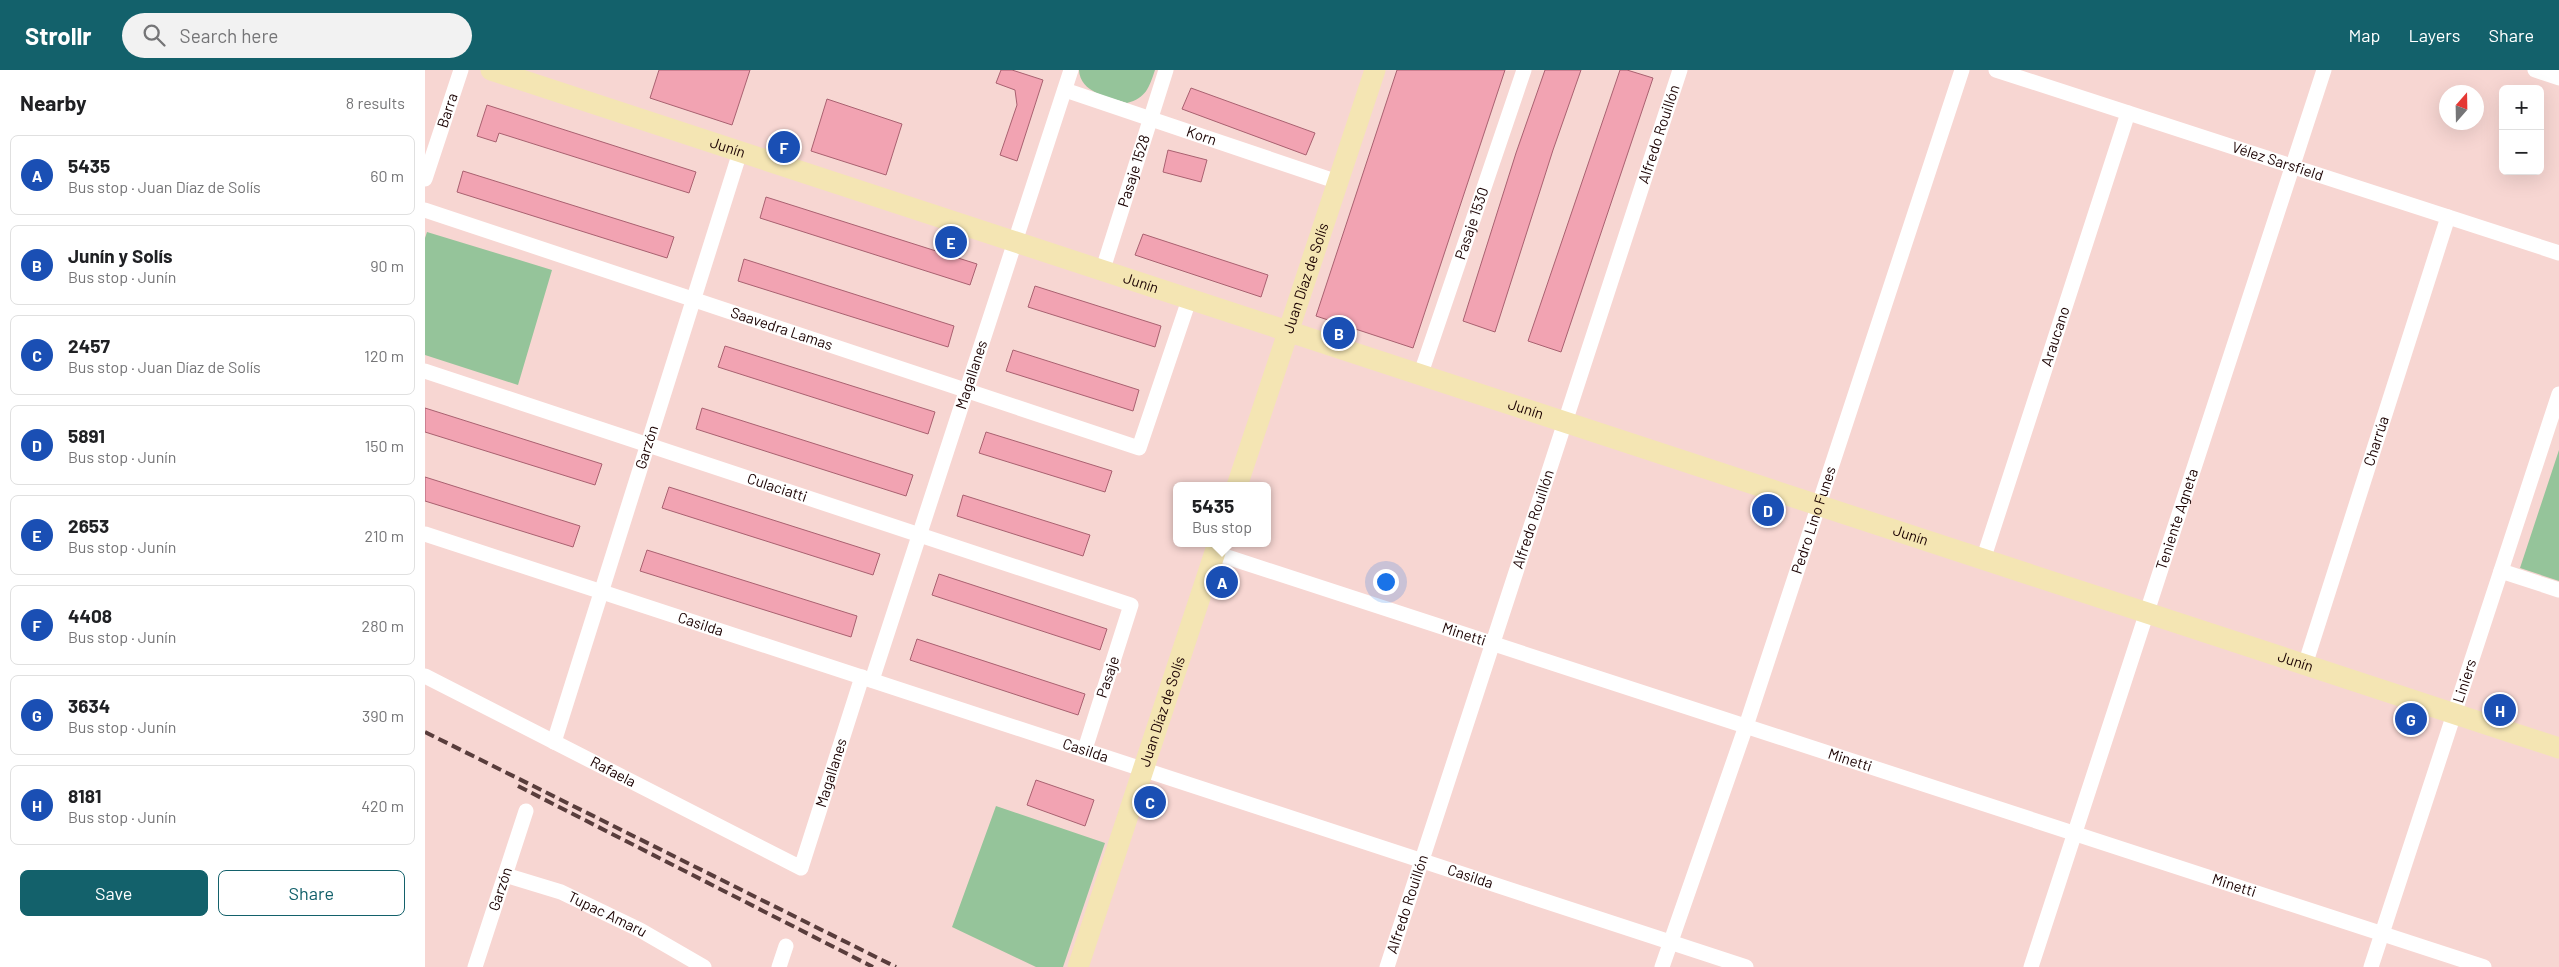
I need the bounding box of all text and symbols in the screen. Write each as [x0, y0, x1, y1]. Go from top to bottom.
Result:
search box [122, 13, 472, 58]
text: Strollr [25, 21, 92, 50]
icon: search [140, 21, 168, 49]
text: Search here [180, 24, 278, 47]
text: Map [2348, 24, 2380, 46]
text: Layers [2408, 24, 2461, 46]
text: Share [2489, 24, 2534, 46]
street label: Alfredo Rouillón [1634, 82, 1683, 186]
north arrow [2439, 85, 2484, 130]
map controls [2499, 85, 2544, 175]
button: + [2499, 85, 2544, 130]
text: Nearby [20, 90, 86, 115]
street label: Barra [433, 91, 461, 130]
text: 8 results [346, 93, 405, 112]
street label: Korn [1184, 122, 1219, 148]
pin: F [768, 128, 800, 166]
button: − [2499, 130, 2544, 175]
street label: Junín [708, 132, 748, 161]
street label: Pasaje 1528 [1113, 132, 1153, 209]
street label: Vélez Sarsfield [2230, 137, 2326, 184]
text: 5435 [68, 154, 110, 177]
text: A [32, 166, 42, 185]
text: 60 m [370, 166, 404, 185]
text: Bus stop · Juan Díaz de Solís [68, 177, 261, 196]
street label: Pasaje 1530 [1450, 185, 1492, 262]
street label: Juan Díaz de Solís [1278, 220, 1332, 335]
pin: E [935, 223, 967, 261]
text: Junín y Solís [68, 244, 172, 267]
text: B [32, 256, 42, 275]
text: 90 m [370, 256, 404, 275]
text: Bus stop · Junín [68, 267, 176, 286]
street label: Junín [1121, 268, 1161, 296]
street label: Saavedra Lamas [729, 303, 835, 353]
street label: Araucano [2036, 304, 2073, 368]
pin: B [1323, 314, 1355, 352]
text: 2457 [68, 334, 110, 357]
street label: Magallanes [951, 338, 990, 411]
text: C [32, 346, 42, 365]
text: 120 m [364, 346, 404, 365]
text: Bus stop · Juan Díaz de Solís [68, 357, 261, 376]
street label: Junín [1506, 394, 1546, 422]
street label: Charrúa [2359, 414, 2392, 468]
street label: Garzón [631, 423, 661, 471]
text: 5891 [68, 424, 105, 447]
text: D [32, 436, 42, 455]
text: 150 m [365, 436, 404, 455]
text: Bus stop · Junín [68, 447, 176, 466]
street label: Pedro Lino Funes [1787, 464, 1839, 576]
street label: Teniente Agneta [2151, 466, 2201, 572]
street label: Alfredo Rouillón [1508, 467, 1557, 571]
street label: Culaciatti [745, 468, 810, 505]
popup [1173, 482, 1271, 547]
pin: D [1752, 491, 1784, 529]
text: 5435 [1192, 494, 1234, 517]
text: 2653 [68, 514, 109, 537]
text: Bus stop [1192, 517, 1252, 536]
street label: Junín [1891, 520, 1931, 549]
text: E [32, 526, 42, 545]
text: 210 m [365, 526, 404, 545]
text: Bus stop · Junín [68, 537, 176, 556]
pin: A [1206, 563, 1238, 601]
your location [1373, 569, 1399, 595]
text: 4408 [68, 604, 112, 627]
street label: Casilda [676, 607, 726, 639]
text: F [33, 616, 41, 635]
text: 280 m [362, 616, 404, 635]
street label: Minetti [1440, 618, 1489, 649]
text: Bus stop · Junín [68, 627, 176, 646]
street label: Junín [2276, 646, 2316, 675]
street label: Pasaje [1092, 653, 1122, 700]
street label: Juan Díaz de Solís [1135, 654, 1188, 769]
street label: Liniers [2448, 657, 2479, 705]
pin: H [2484, 691, 2516, 729]
text: 3634 [68, 694, 110, 717]
pin: G [2395, 700, 2427, 738]
text: G [32, 706, 42, 725]
text: 390 m [362, 706, 404, 725]
text: Bus stop · Junín [68, 717, 176, 736]
street label: Casilda [1061, 734, 1111, 765]
street label: Magallanes [811, 736, 850, 810]
street label: Minetti [1826, 744, 1875, 775]
street label: Rafaela [588, 752, 639, 790]
pin: C [1134, 783, 1166, 821]
text: 8181 [68, 784, 102, 807]
text: H [32, 796, 42, 815]
text: 420 m [361, 796, 404, 815]
text: Bus stop · Junín [68, 807, 176, 826]
street label: Alfredo Rouillón [1382, 852, 1431, 956]
street label: Casilda [1445, 860, 1496, 892]
street label: Garzón [484, 865, 515, 913]
street label: Minetti [2210, 869, 2259, 900]
button: Save [20, 870, 208, 916]
button: Share [218, 870, 405, 916]
street label: Tupac Amaru [565, 887, 651, 940]

